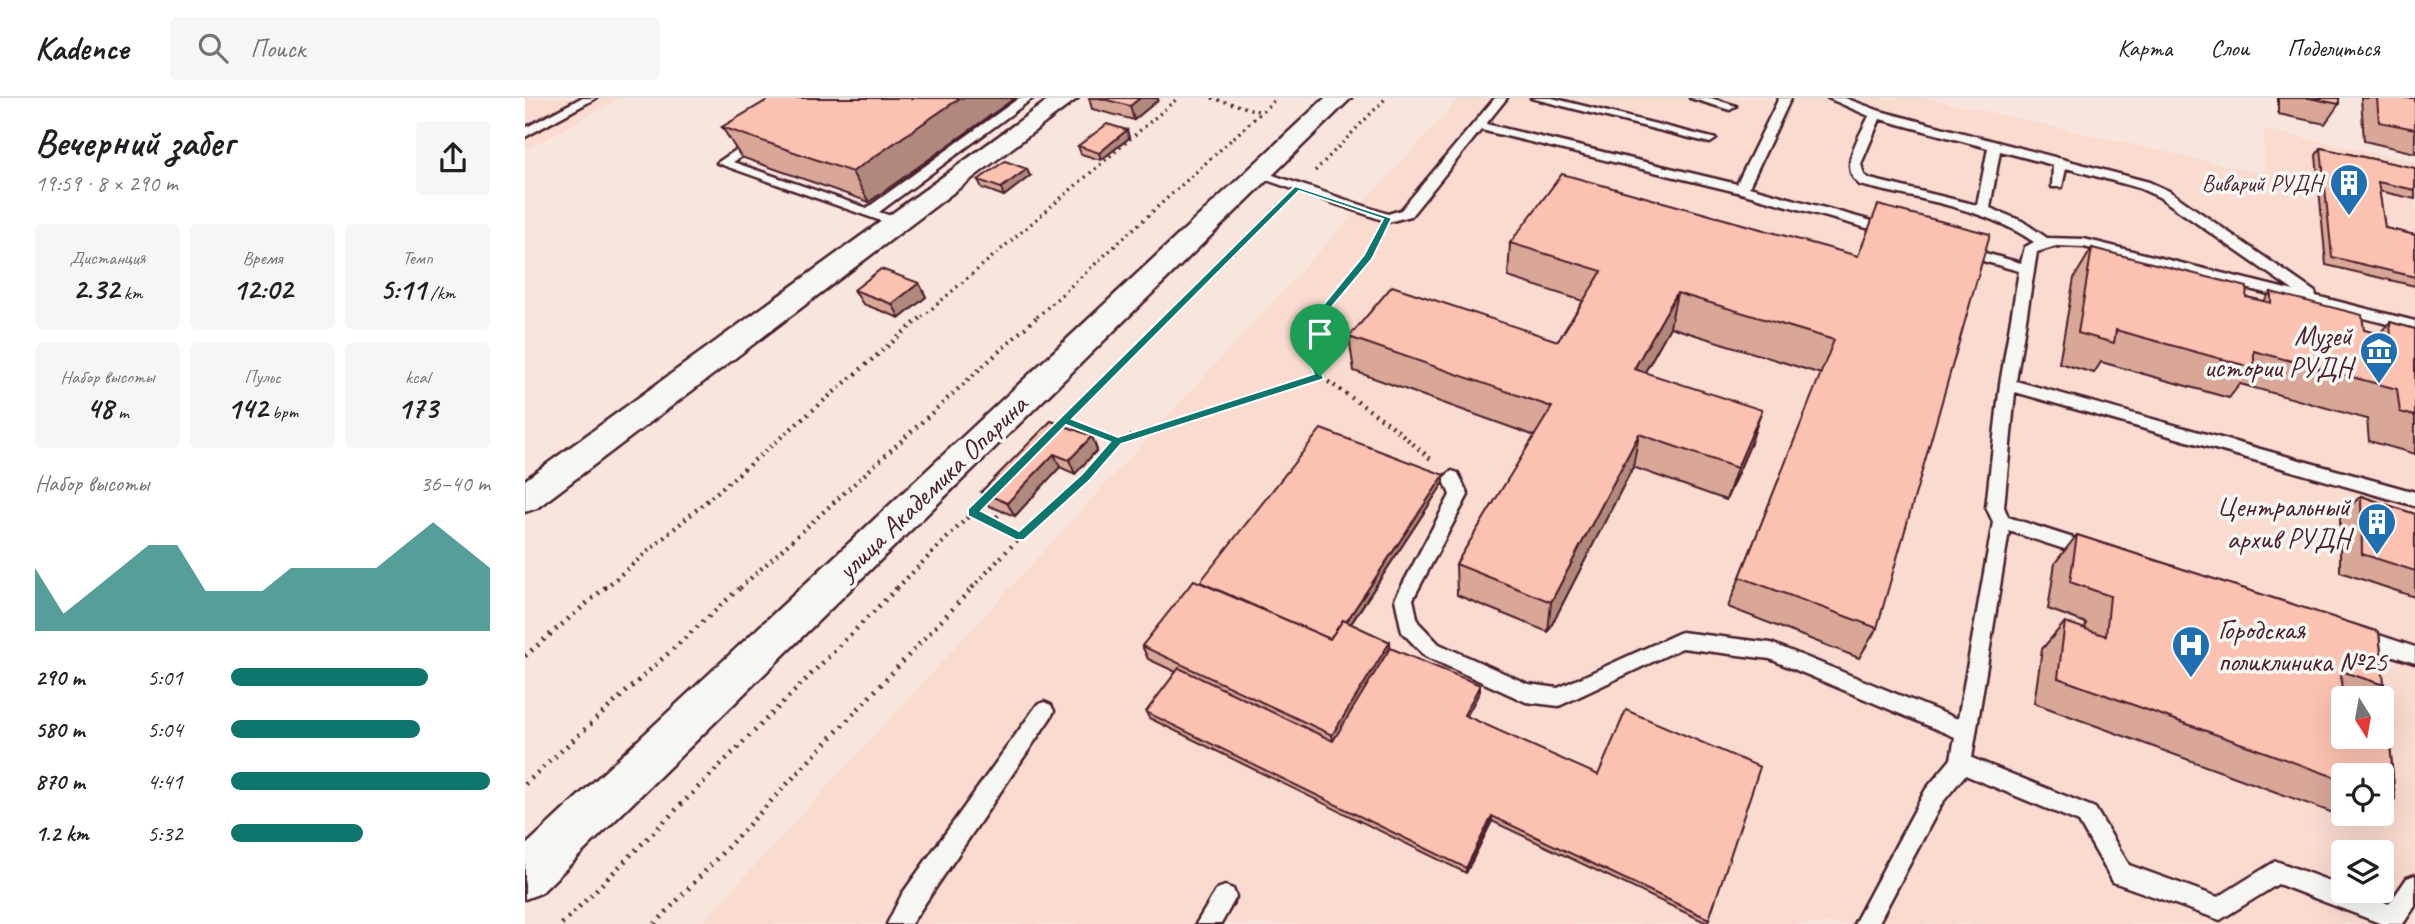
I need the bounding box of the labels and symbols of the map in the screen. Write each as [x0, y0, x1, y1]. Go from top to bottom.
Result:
building icon: Виварий РУДН [2328, 162, 2370, 217]
place label: Виварий РУДН [2202, 169, 2326, 198]
pin [1290, 304, 1350, 376]
place label: Музей истории РУДН [2204, 318, 2356, 385]
museum icon: Музей истории РУДН [2358, 330, 2400, 385]
street label: улица Академика Опарина [828, 386, 1036, 588]
place label: Центральный архив РУДН [2217, 489, 2354, 556]
building icon: Центральный архив РУДН [2356, 501, 2398, 556]
place label: Городская поликлиника №25 [2218, 612, 2389, 679]
hospital icon: Городская поликлиника №25 [2170, 624, 2212, 679]
north arrow [2331, 686, 2394, 749]

